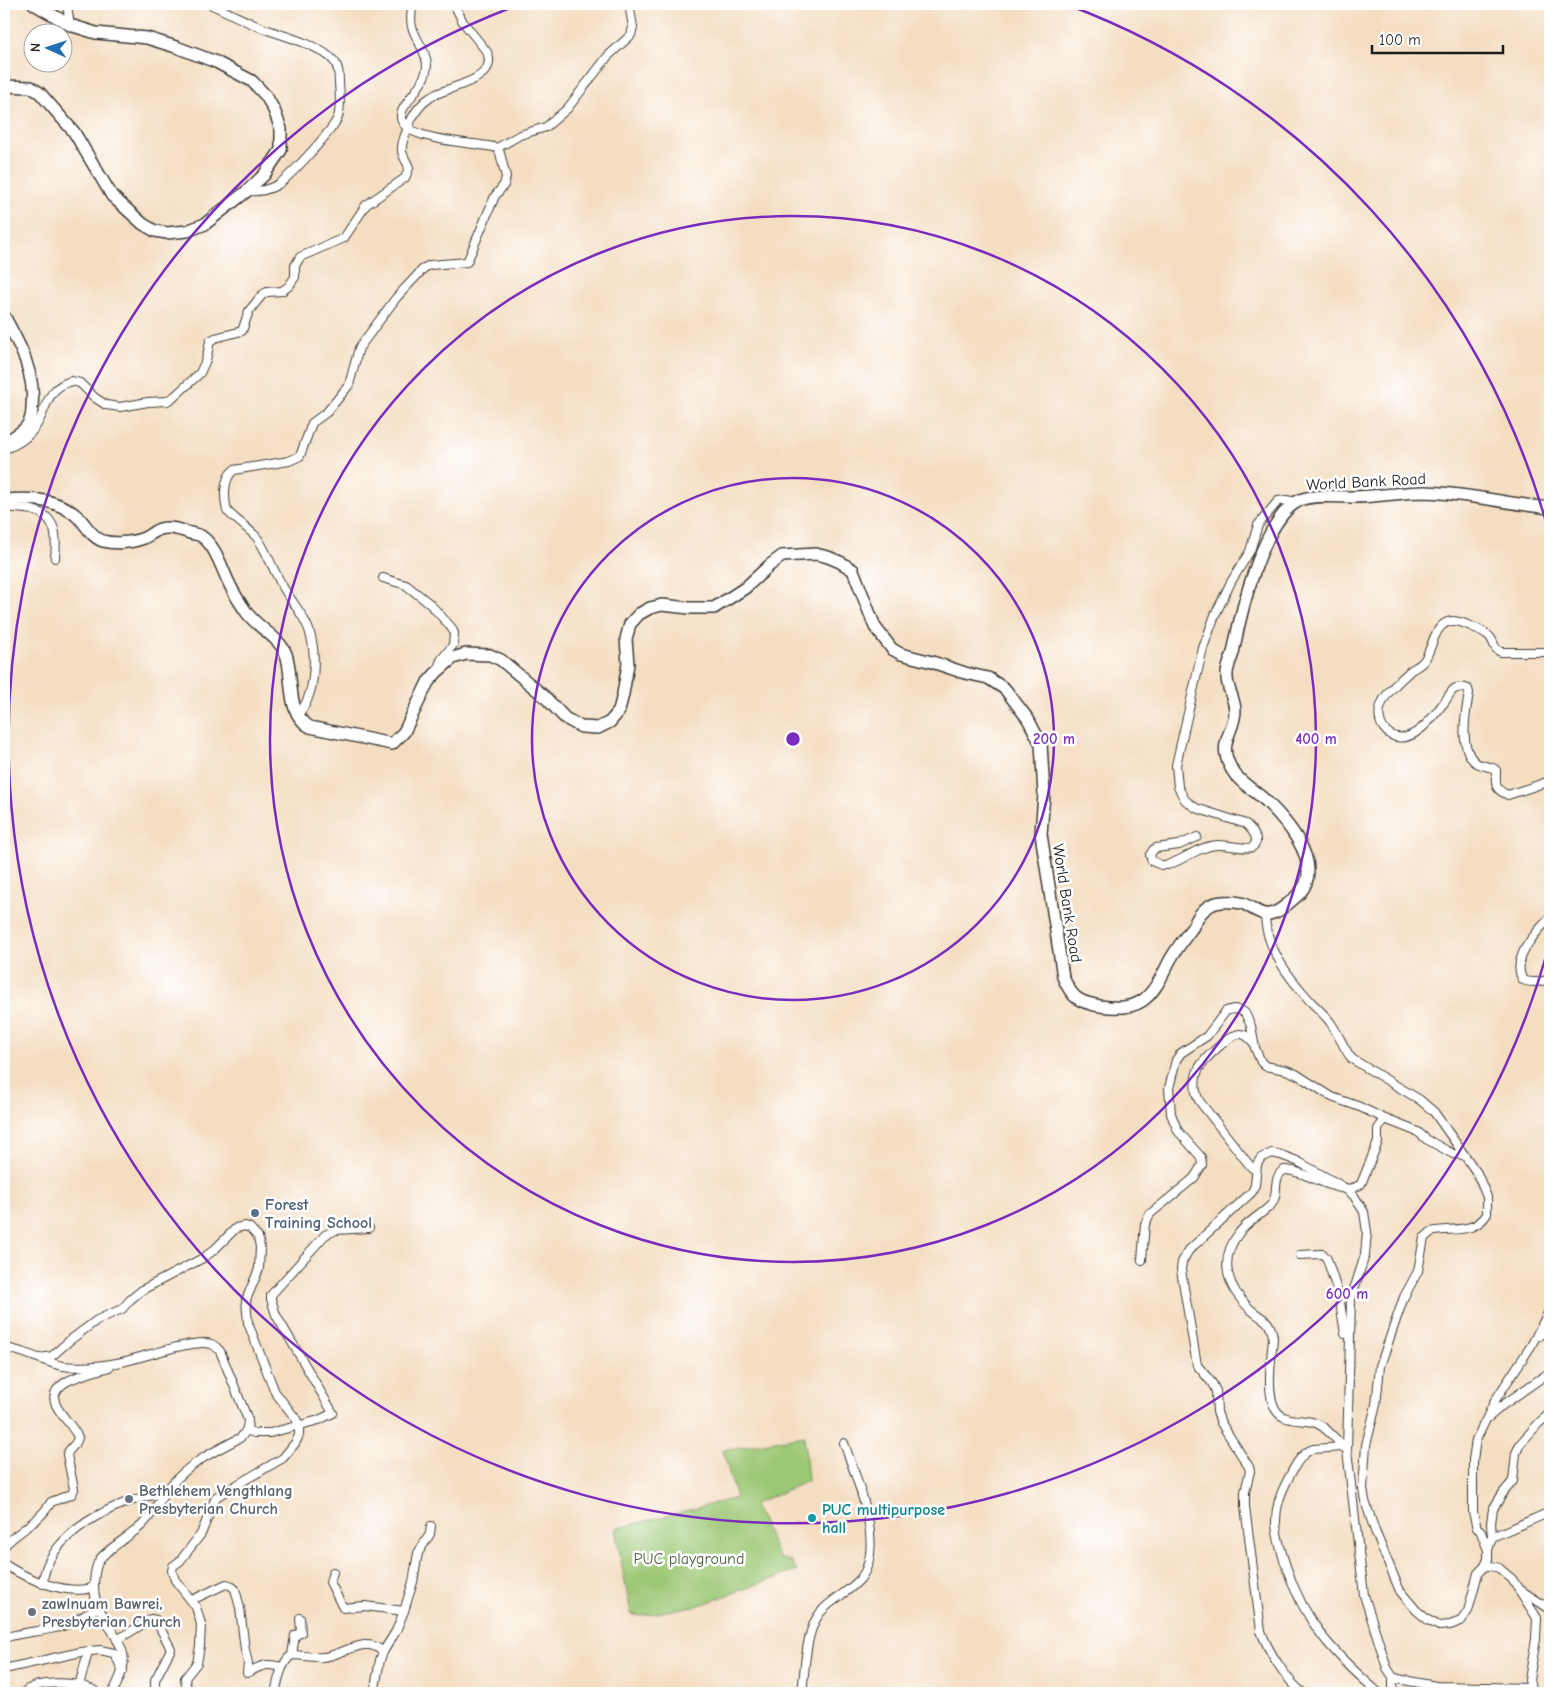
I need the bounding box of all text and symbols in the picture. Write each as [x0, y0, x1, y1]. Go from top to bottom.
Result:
north arrow [22, 22, 72, 72]
scale bar [1372, 22, 1503, 54]
text: 100 m [1379, 31, 1421, 49]
text: N [27, 42, 44, 52]
street label: World Bank Road [1306, 470, 1426, 494]
centre of rings [784, 730, 802, 748]
text: 200 m [1033, 730, 1075, 748]
text: 400 m [1295, 730, 1337, 748]
street label: World Bank Road [1049, 842, 1085, 964]
place label: Forest Training School [265, 1196, 372, 1232]
marker: Forest Training School [249, 1207, 261, 1219]
text: 600 m [1326, 1285, 1368, 1303]
place label: Bethlehem Vengthlang Presbyterian Church [139, 1482, 293, 1518]
marker: Bethlehem Vengthlang Presbyterian Church [123, 1493, 135, 1505]
place label: PUC multipurpose hall [822, 1501, 945, 1537]
marker: PUC multipurpose hall [806, 1512, 818, 1524]
park label: PUC playground [634, 1550, 744, 1568]
place label: zawlnuam Bawrei, Presbyterian Church [42, 1595, 181, 1631]
marker: zawlnuam Bawrei, Presbyterian Church [26, 1606, 38, 1618]

